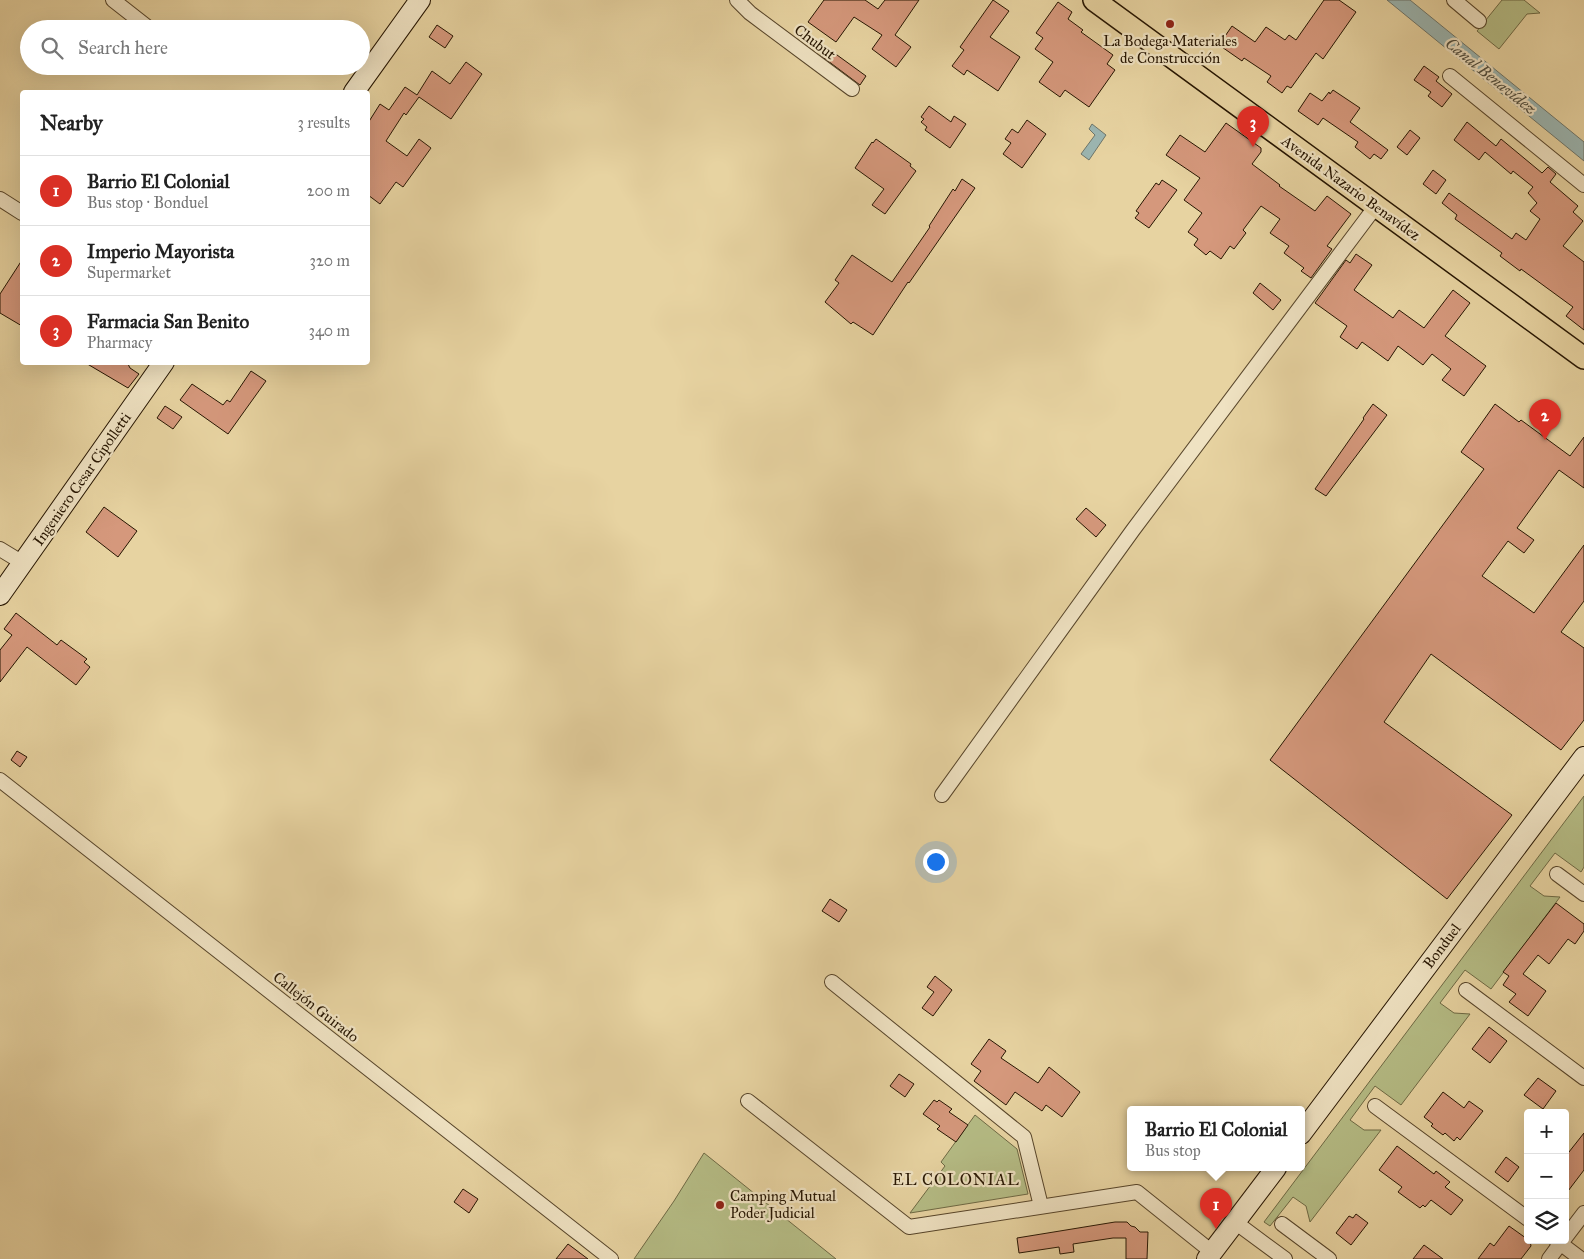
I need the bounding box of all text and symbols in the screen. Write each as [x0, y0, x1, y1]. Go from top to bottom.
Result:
marker: La Bodega Materiales de Construcción [1164, 18, 1176, 30]
search box [20, 20, 370, 75]
street label: Chubut [791, 21, 840, 64]
place label: La Bodega Materiales de Construcción [1103, 32, 1237, 67]
icon: search [38, 34, 66, 62]
water label: Canal Benavídez [1442, 34, 1540, 118]
text: Search here [78, 36, 168, 59]
pin: 3 [1237, 106, 1269, 147]
text: Nearby [40, 110, 103, 136]
text: 3 results [297, 113, 350, 132]
street label: Avenida Nazario Benavídez [1277, 131, 1424, 244]
text: Barrio El Colonial [87, 170, 230, 193]
text: 1 [53, 181, 59, 200]
text: 200 m [307, 181, 350, 200]
text: Bus stop · Bonduel [87, 193, 208, 212]
text: Imperio Mayorista [87, 240, 234, 263]
text: 2 [52, 251, 60, 270]
text: 320 m [310, 251, 350, 270]
text: Supermarket [87, 263, 171, 282]
text: Farmacia San Benito [87, 310, 249, 333]
text: 3 [53, 321, 59, 340]
text: 340 m [308, 321, 350, 340]
text: Pharmacy [87, 333, 152, 352]
pin: 2 [1529, 399, 1561, 440]
street label: Ingeniero Cesar Cipolletti [29, 409, 135, 549]
your location [923, 849, 949, 875]
street label: Bonduel [1419, 919, 1465, 972]
street label: Callejón Guirado [270, 968, 363, 1046]
popup [1127, 1106, 1305, 1171]
map controls [1524, 1109, 1569, 1244]
button: + [1524, 1109, 1569, 1154]
text: Barrio El Colonial [1145, 1118, 1287, 1141]
text: Bus stop [1145, 1141, 1201, 1160]
button: − [1524, 1154, 1569, 1199]
district label: EL COLONIAL [892, 1170, 1020, 1189]
place label: Camping Mutual Poder Judicial [730, 1187, 837, 1223]
pin: 1 [1200, 1188, 1232, 1229]
marker: Camping Mutual Poder Judicial [714, 1199, 726, 1211]
button: layers [1524, 1199, 1569, 1244]

